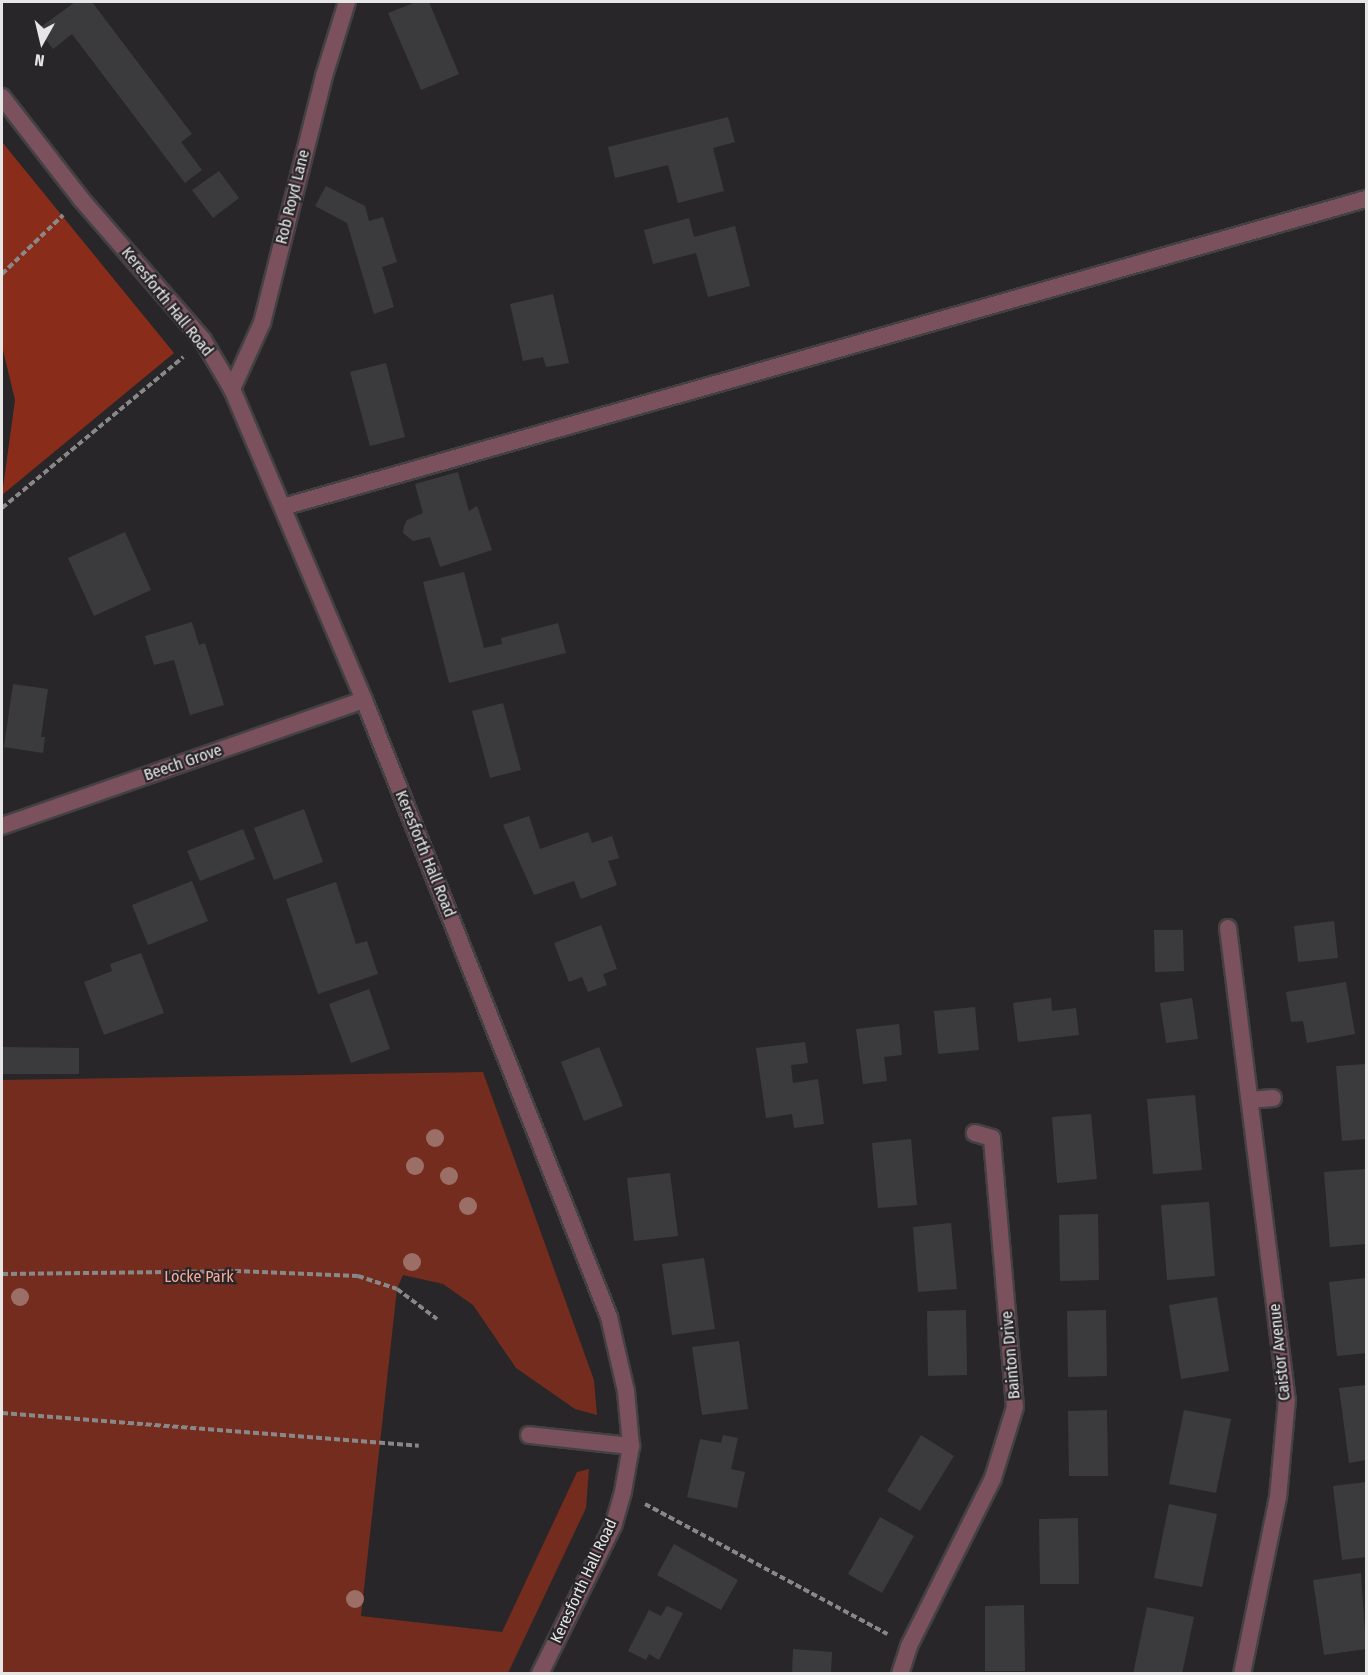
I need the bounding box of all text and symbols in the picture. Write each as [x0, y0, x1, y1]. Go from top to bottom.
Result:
north arrow [12, 12, 72, 72]
text: N [33, 50, 45, 70]
street label: Rob Royd Lane [272, 148, 314, 246]
street label: Keresforth Hall Road [117, 244, 217, 360]
street label: Beech Grove [141, 741, 225, 785]
street label: Keresforth Hall Road [391, 788, 459, 920]
park label: Locke Park [164, 1267, 234, 1287]
street label: Caistor Avenue [1265, 1303, 1295, 1401]
street label: Bainton Drive [998, 1310, 1024, 1400]
street label: Keresforth Hall Road [547, 1516, 621, 1646]

